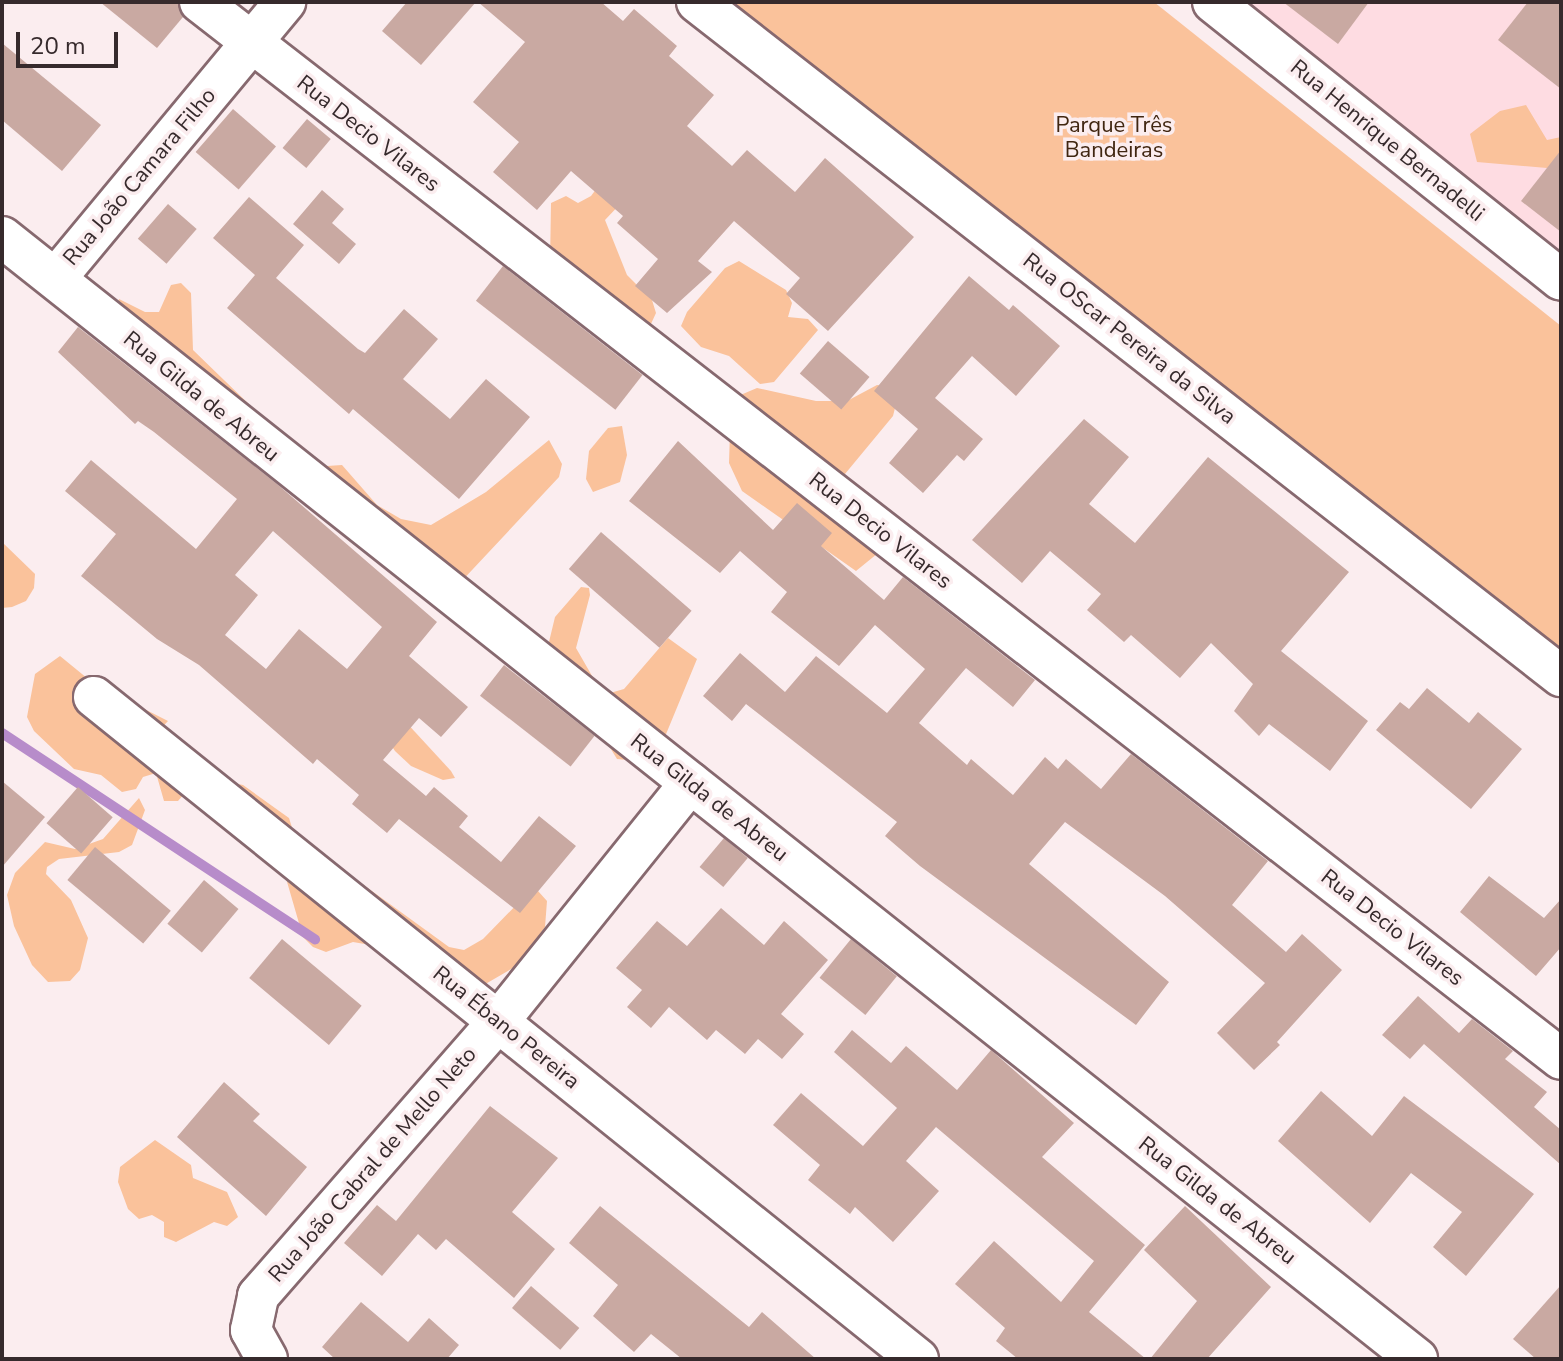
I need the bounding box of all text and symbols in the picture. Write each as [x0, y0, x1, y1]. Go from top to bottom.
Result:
scale bar [20, 16, 122, 66]
text: 20 m [30, 30, 86, 62]
street label: Rua Henrique Bernadelli [1285, 55, 1489, 227]
street label: Rua Decio Vilares [291, 70, 445, 198]
street label: Rua João Camara Filho [58, 83, 222, 271]
park label: Parque Três Bandeiras [1056, 112, 1172, 164]
street label: Rua OScar Pereira da Silva [1017, 248, 1241, 430]
street label: Rua Gilda de Abreu [118, 326, 284, 468]
street label: Rua Decio Vilares [803, 467, 957, 595]
street label: Rua Gilda de Abreu [625, 728, 793, 868]
street label: Rua Decio Vilares [1315, 864, 1469, 992]
street label: Rua Ébano Pereira [427, 961, 585, 1095]
street label: Rua João Cabral de Mello Neto [264, 1042, 482, 1288]
street label: Rua Gilda de Abreu [1133, 1131, 1301, 1271]

